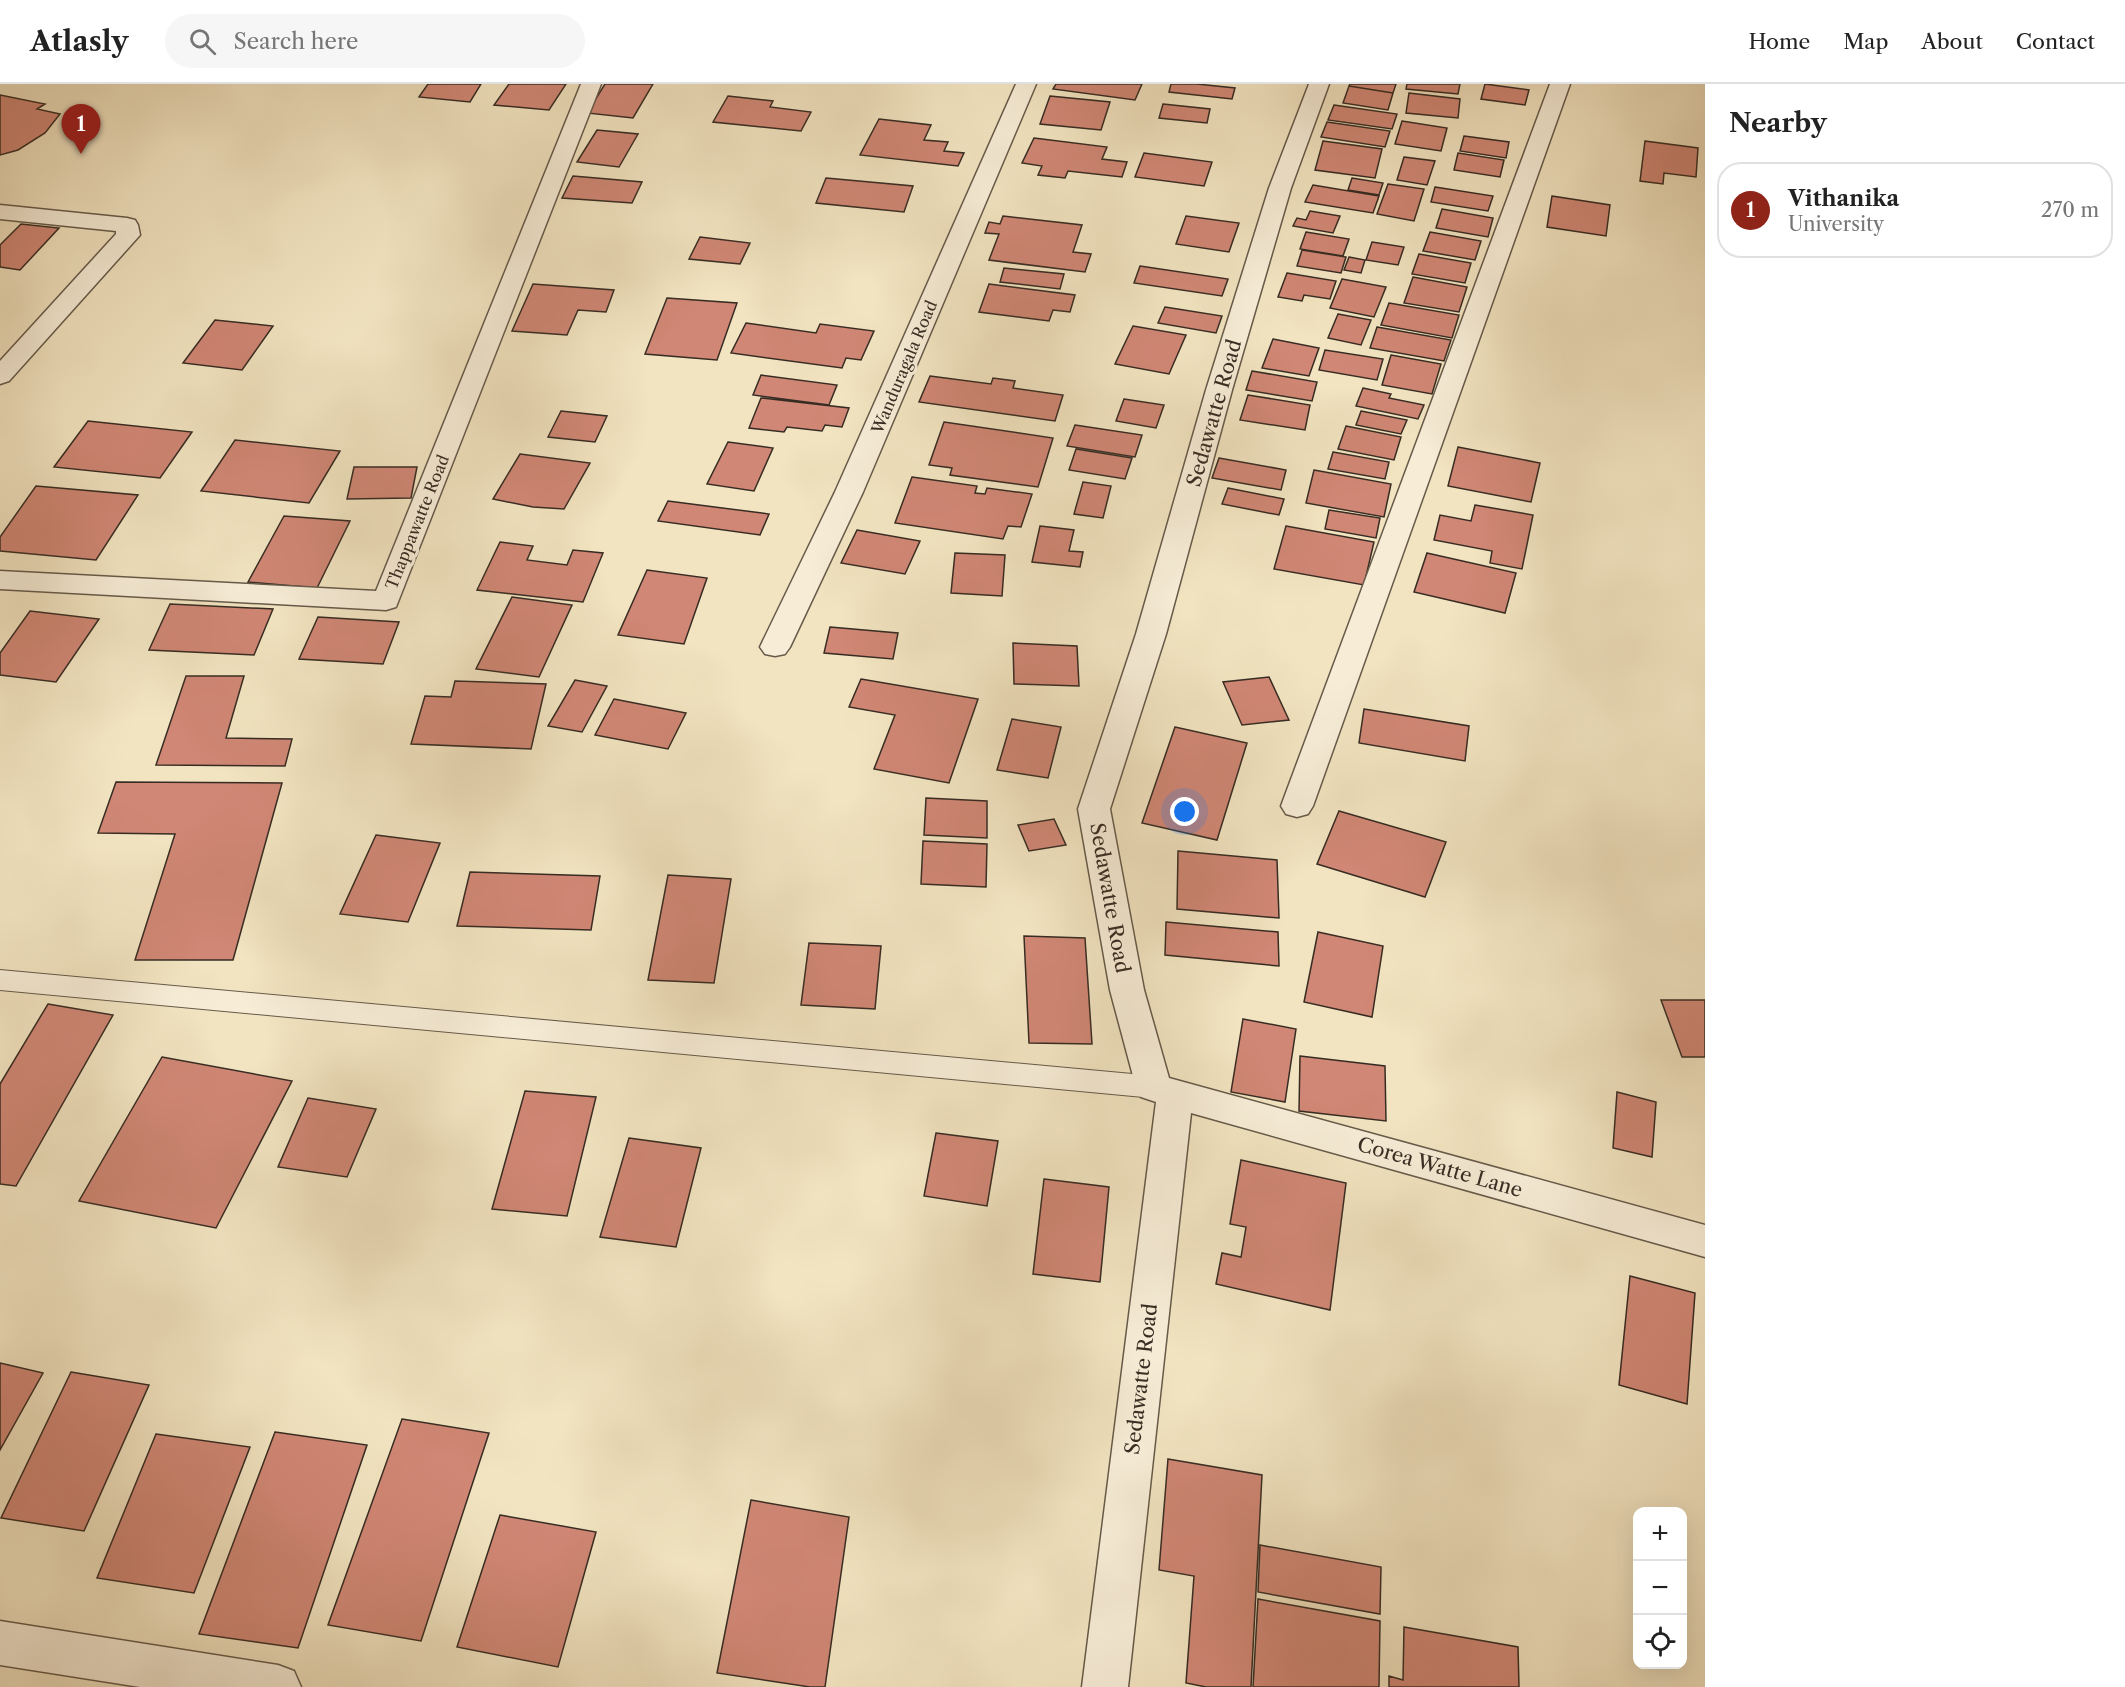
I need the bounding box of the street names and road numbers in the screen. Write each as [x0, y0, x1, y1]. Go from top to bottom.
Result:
street label: Wanduragala Road [866, 297, 941, 438]
street label: Sedawatte Road [1182, 337, 1246, 489]
street label: Thappawatte Road [381, 451, 453, 592]
street label: Sedawatte Road [1085, 821, 1135, 975]
street label: Corea Watte Lane [1355, 1132, 1525, 1202]
street label: Sedawatte Road [1120, 1302, 1162, 1456]

